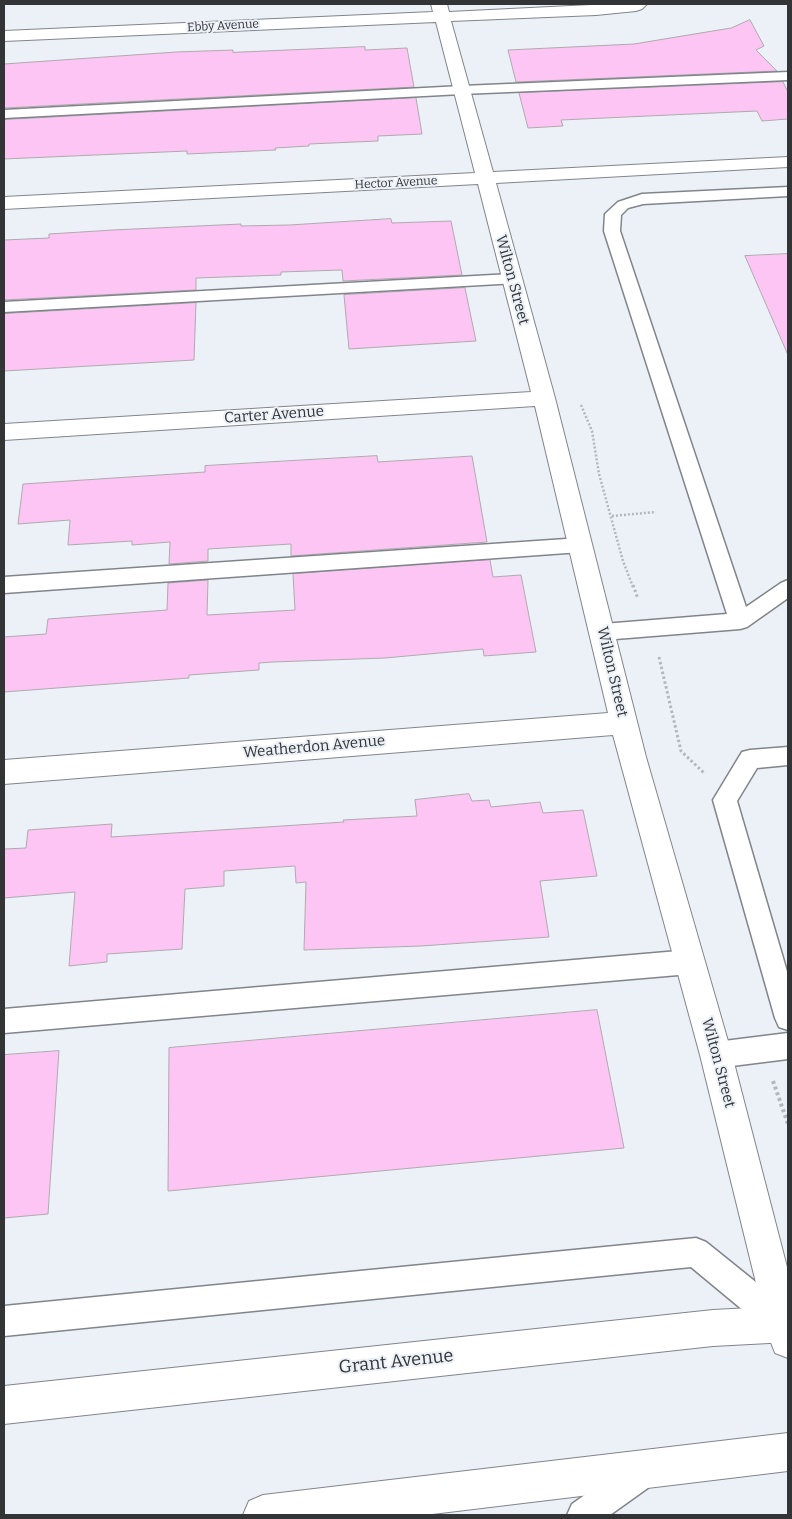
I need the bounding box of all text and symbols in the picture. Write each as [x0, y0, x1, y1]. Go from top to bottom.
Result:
street label: Ebby Avenue [187, 17, 259, 35]
street label: Hector Avenue [354, 174, 438, 192]
street label: Wilton Street [491, 233, 533, 327]
street label: Carter Avenue [223, 403, 325, 427]
street label: Wilton Street [593, 625, 631, 719]
street label: Weatherdon Avenue [242, 732, 386, 762]
street label: Wilton Street [697, 1016, 739, 1110]
street label: Grant Avenue [338, 1345, 454, 1379]

